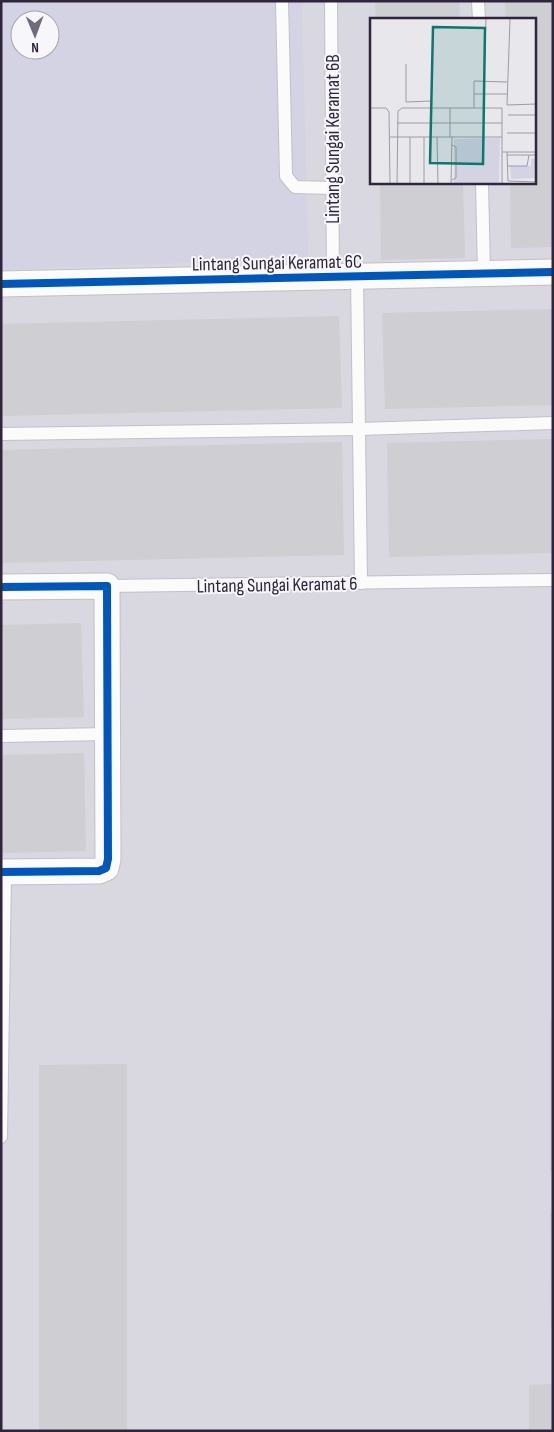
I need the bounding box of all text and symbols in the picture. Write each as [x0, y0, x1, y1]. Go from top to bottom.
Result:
north arrow [10, 10, 60, 60]
inset map [370, 18, 536, 184]
text: N [31, 39, 39, 56]
street label: Lintang Sungai Keramat 6B [322, 54, 345, 224]
street label: Lintang Sungai Keramat 6C [192, 251, 362, 276]
street label: Lintang Sungai Keramat 6 [196, 573, 358, 598]

